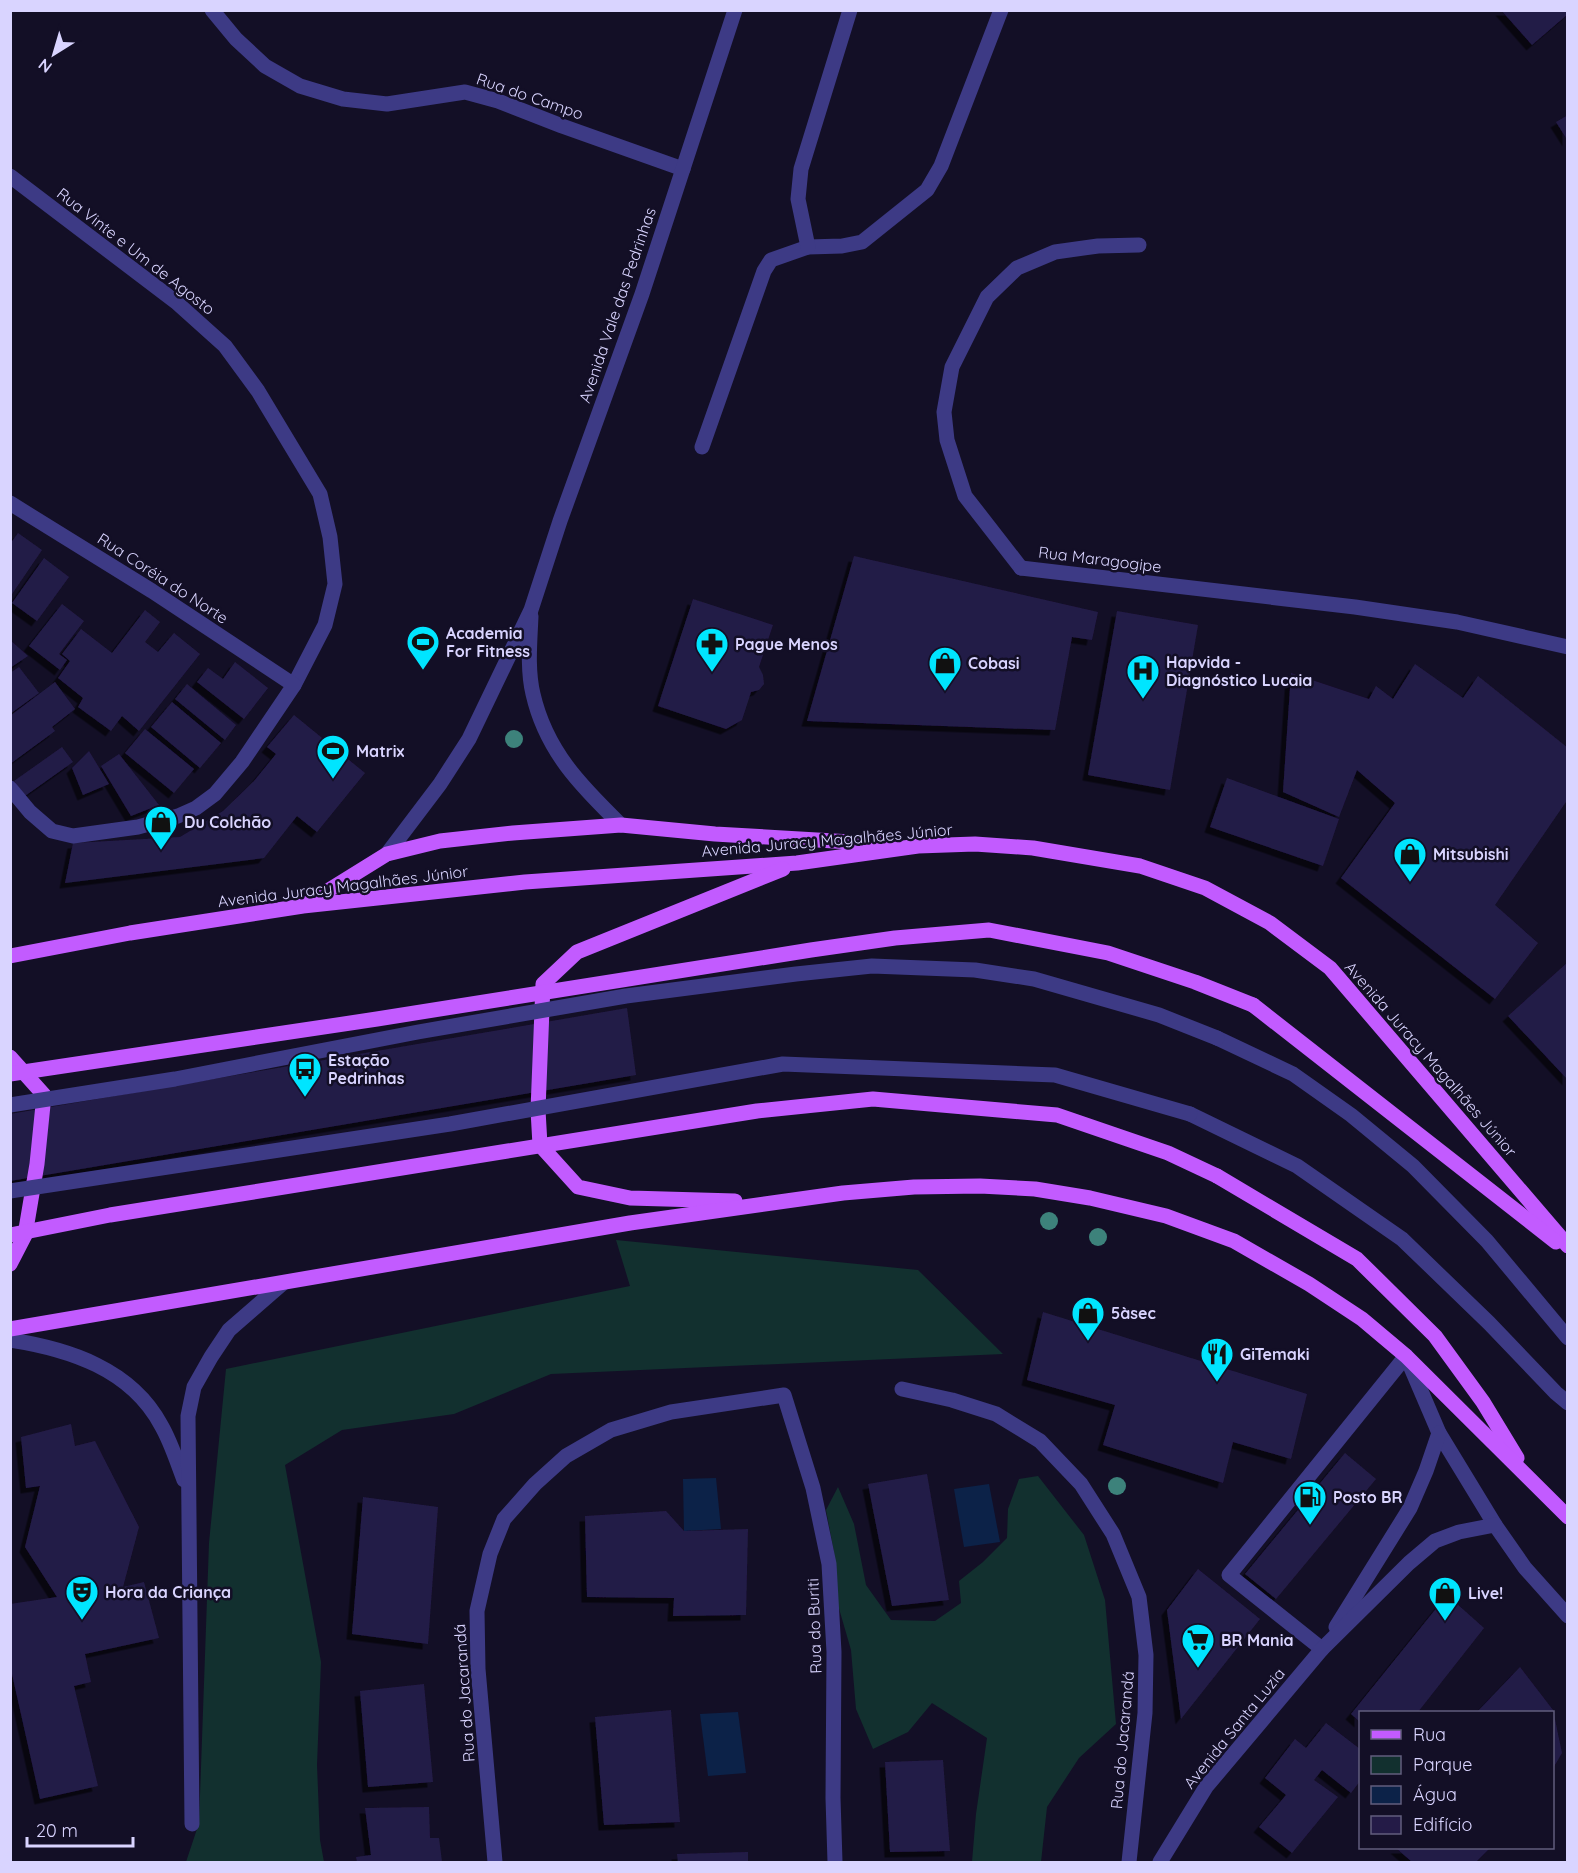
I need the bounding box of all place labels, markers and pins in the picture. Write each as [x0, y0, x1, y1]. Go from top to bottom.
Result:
place label: Academia For Fitness [446, 623, 530, 661]
sports icon: Academia For Fitness [405, 624, 441, 671]
pharmacy icon: Pague Menos [694, 626, 730, 673]
place label: Pague Menos [735, 634, 838, 654]
shop icon: Cobasi [927, 645, 963, 692]
place label: Hapvida - Diagnóstico Lucaia [1166, 652, 1312, 690]
place label: Cobasi [968, 653, 1020, 673]
hospital icon: Hapvida - Diagnóstico Lucaia [1125, 653, 1161, 700]
sports icon: Matrix [315, 733, 351, 780]
place label: Matrix [356, 741, 404, 761]
shop icon: Du Colchão [143, 804, 179, 851]
place label: Du Colchão [184, 812, 271, 832]
shop icon: Mitsubishi [1392, 836, 1428, 883]
place label: Mitsubishi [1433, 844, 1509, 864]
place label: Estação Pedrinhas [328, 1050, 405, 1088]
bus stop icon: Estação Pedrinhas [287, 1051, 323, 1098]
shop icon: 5àsec [1070, 1295, 1106, 1342]
place label: 5àsec [1111, 1303, 1156, 1323]
restaurant icon: GiTemaki [1199, 1336, 1235, 1383]
place label: GiTemaki [1240, 1344, 1310, 1364]
fuel station icon: Posto BR [1292, 1479, 1328, 1526]
place label: Posto BR [1333, 1487, 1403, 1507]
theatre icon: Hora da Criança [64, 1574, 100, 1621]
shop icon: Live! [1427, 1575, 1463, 1622]
place label: Hora da Criança [105, 1582, 231, 1602]
place label: Live! [1468, 1583, 1503, 1603]
supermarket icon: BR Mania [1180, 1622, 1216, 1669]
place label: BR Mania [1221, 1630, 1293, 1650]

